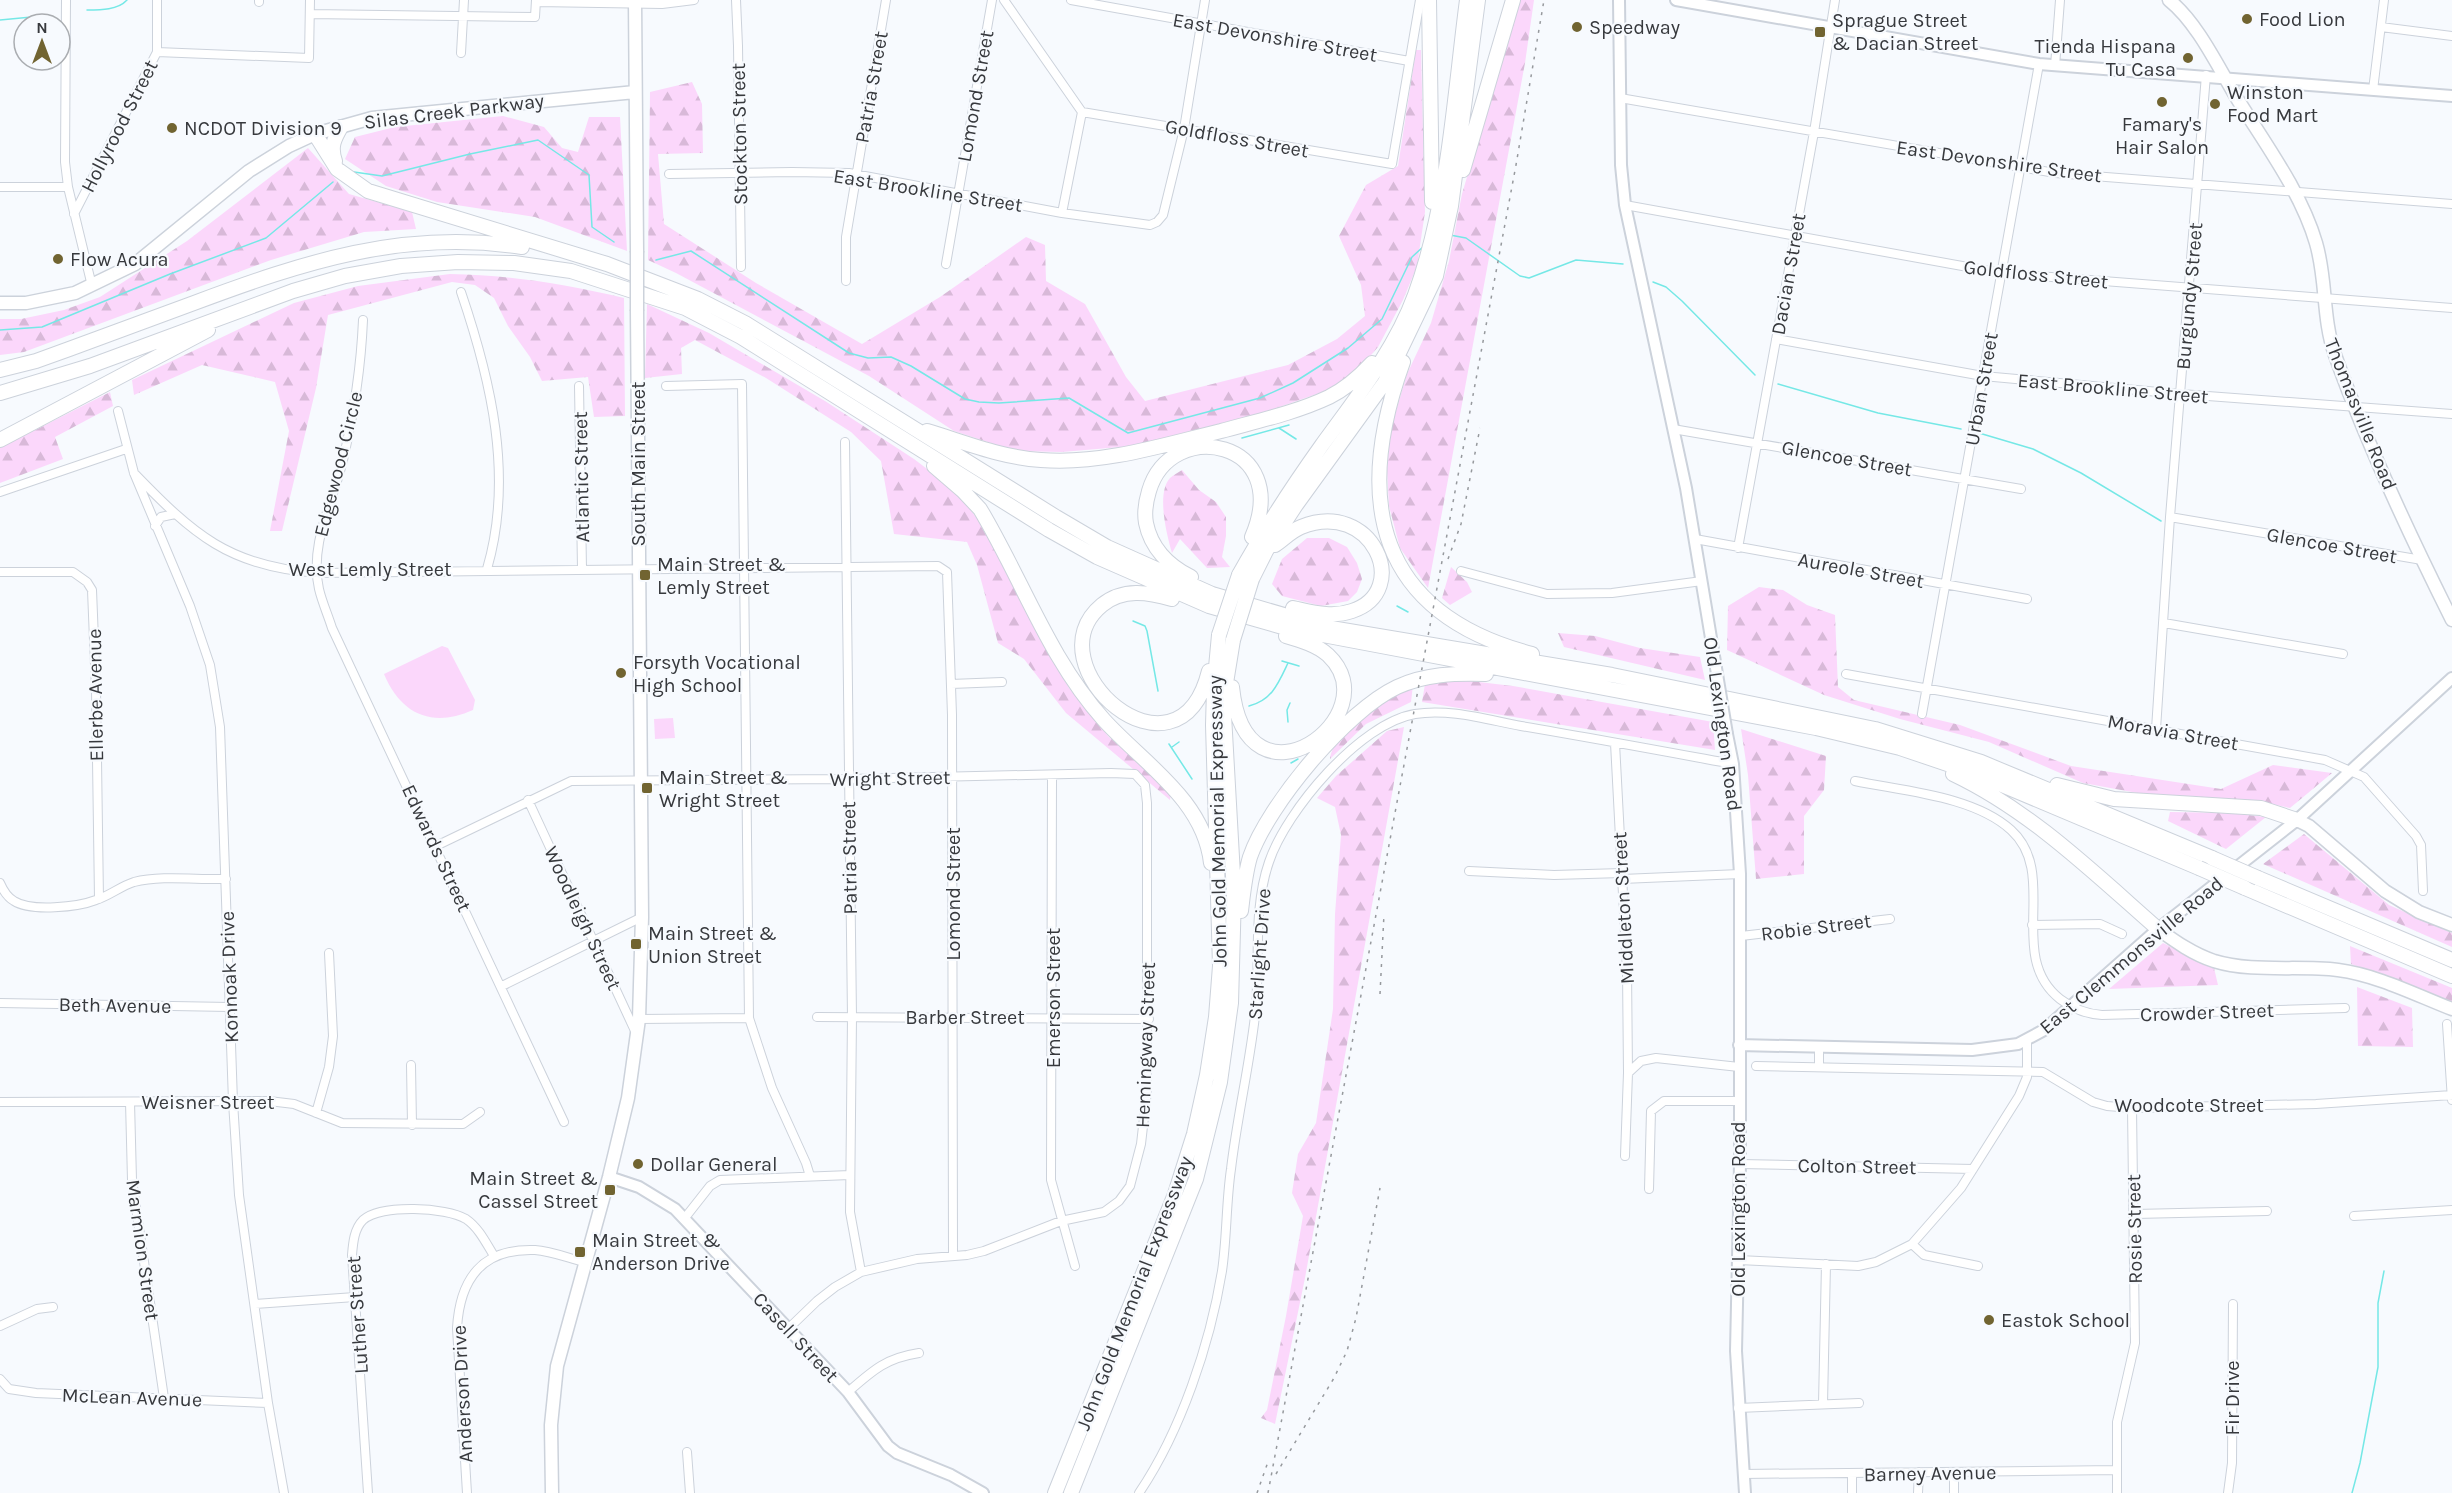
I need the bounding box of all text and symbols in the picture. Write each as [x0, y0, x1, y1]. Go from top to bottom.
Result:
street label: East Devonshire Street [1171, 8, 1379, 67]
place label: Food Lion [2259, 8, 2346, 31]
place label: Sprague Street & Dacian Street [1832, 9, 1979, 55]
north arrow [12, 12, 72, 72]
marker: Food Lion [2240, 12, 2254, 26]
place label: Speedway [1589, 16, 1680, 39]
text: N [36, 18, 48, 37]
marker: Speedway [1570, 20, 1584, 34]
marker: Sprague Street & Dacian Street [1813, 25, 1827, 39]
street label: Lomond Street [953, 28, 998, 164]
street label: Patria Street [850, 29, 893, 145]
place label: Tienda Hispana Tu Casa [2034, 35, 2176, 81]
marker: Tienda Hispana Tu Casa [2181, 51, 2195, 65]
street label: Hollyrood Street [76, 56, 163, 196]
street label: Stockton Street [727, 62, 752, 205]
place label: Winston Food Mart [2227, 81, 2319, 127]
street label: Silas Creek Parkway [363, 89, 545, 134]
marker: Famary's Hair Salon [2155, 95, 2169, 109]
marker: Winston Food Mart [2208, 97, 2222, 111]
place label: Famary's Hair Salon [2115, 113, 2209, 159]
street label: Goldfloss Street [1163, 115, 1311, 163]
place label: NCDOT Division 9 [184, 117, 342, 140]
marker: NCDOT Division 9 [165, 121, 179, 135]
street label: East Devonshire Street [1895, 136, 2104, 187]
street label: East Brookline Street [832, 164, 1025, 217]
street label: Dacian Street [1766, 211, 1811, 337]
street label: Burgundy Street [2172, 221, 2207, 371]
place label: Flow Acura [70, 248, 168, 271]
marker: Flow Acura [51, 252, 65, 266]
street label: Goldfloss Street [1962, 255, 2110, 294]
street label: Urban Street [1960, 330, 2003, 448]
street label: Thomasville Road [2320, 335, 2401, 493]
street label: East Brookline Street [2017, 369, 2210, 408]
street label: South Main Street [627, 381, 650, 547]
street label: Edgewood Circle [309, 389, 368, 539]
street label: Atlantic Street [569, 411, 594, 543]
street label: Glencoe Street [1780, 436, 1914, 481]
street label: Glencoe Street [2265, 523, 2399, 568]
street label: Aureole Street [1796, 548, 1926, 593]
place label: Main Street & Lemly Street [657, 553, 786, 599]
street label: West Lemly Street [288, 558, 452, 581]
marker: Main Street & Lemly Street [638, 568, 652, 582]
street label: Ellerbe Avenue [83, 628, 108, 762]
street label: Old Lexington Road [1699, 636, 1746, 813]
place label: Forsyth Vocational High School [633, 651, 801, 697]
marker: Forsyth Vocational High School [614, 666, 628, 680]
street label: John Gold Memorial Expressway [1203, 675, 1232, 967]
street label: Moravia Street [2106, 710, 2241, 755]
place label: Main Street & Wright Street [659, 766, 788, 812]
street label: Wright Street [829, 766, 951, 791]
street label: Edwards Street [397, 781, 476, 916]
marker: Main Street & Wright Street [640, 781, 654, 795]
street label: Patria Street [837, 801, 862, 915]
street label: Lomond Street [942, 827, 965, 961]
street label: Middleton Street [1608, 831, 1639, 985]
street label: Woodleigh Street [539, 843, 626, 994]
street label: East Clemmonsville Road [2035, 872, 2228, 1039]
street label: Starlight Drive [1243, 888, 1276, 1021]
street label: Robie Street [1760, 909, 1873, 946]
street label: Konnoak Drive [216, 911, 243, 1043]
place label: Main Street & Union Street [648, 922, 777, 968]
street label: Emerson Street [1042, 927, 1065, 1068]
marker: Main Street & Union Street [629, 937, 643, 951]
street label: Hemingway Street [1131, 961, 1160, 1128]
street label: Beth Avenue [58, 993, 172, 1018]
street label: Crowder Street [2140, 999, 2275, 1026]
street label: Barber Street [905, 1006, 1025, 1029]
street label: Weisner Street [141, 1091, 275, 1114]
street label: Woodcote Street [2114, 1094, 2264, 1117]
street label: Old Lexington Road [1727, 1121, 1750, 1297]
place label: Dollar General [650, 1153, 778, 1176]
street label: John Gold Memorial Expressway [1071, 1153, 1197, 1434]
street label: Colton Street [1797, 1154, 1917, 1179]
marker: Dollar General [631, 1157, 645, 1171]
place label: Main Street & Cassel Street [469, 1167, 598, 1213]
street label: Rosie Street [2122, 1174, 2147, 1284]
street label: Marmion Street [121, 1178, 164, 1323]
marker: Main Street & Cassel Street [603, 1183, 617, 1197]
place label: Main Street & Anderson Drive [592, 1229, 730, 1275]
marker: Main Street & Anderson Drive [573, 1245, 587, 1259]
street label: Luther Street [342, 1255, 373, 1375]
street label: Casell Street [748, 1287, 844, 1388]
place label: Eastok School [2001, 1309, 2130, 1332]
marker: Eastok School [1982, 1313, 1996, 1327]
street label: Anderson Drive [447, 1325, 478, 1463]
street label: Fir Drive [2221, 1360, 2244, 1436]
street label: McLean Avenue [61, 1384, 203, 1411]
street label: Barney Avenue [1863, 1461, 1997, 1486]

